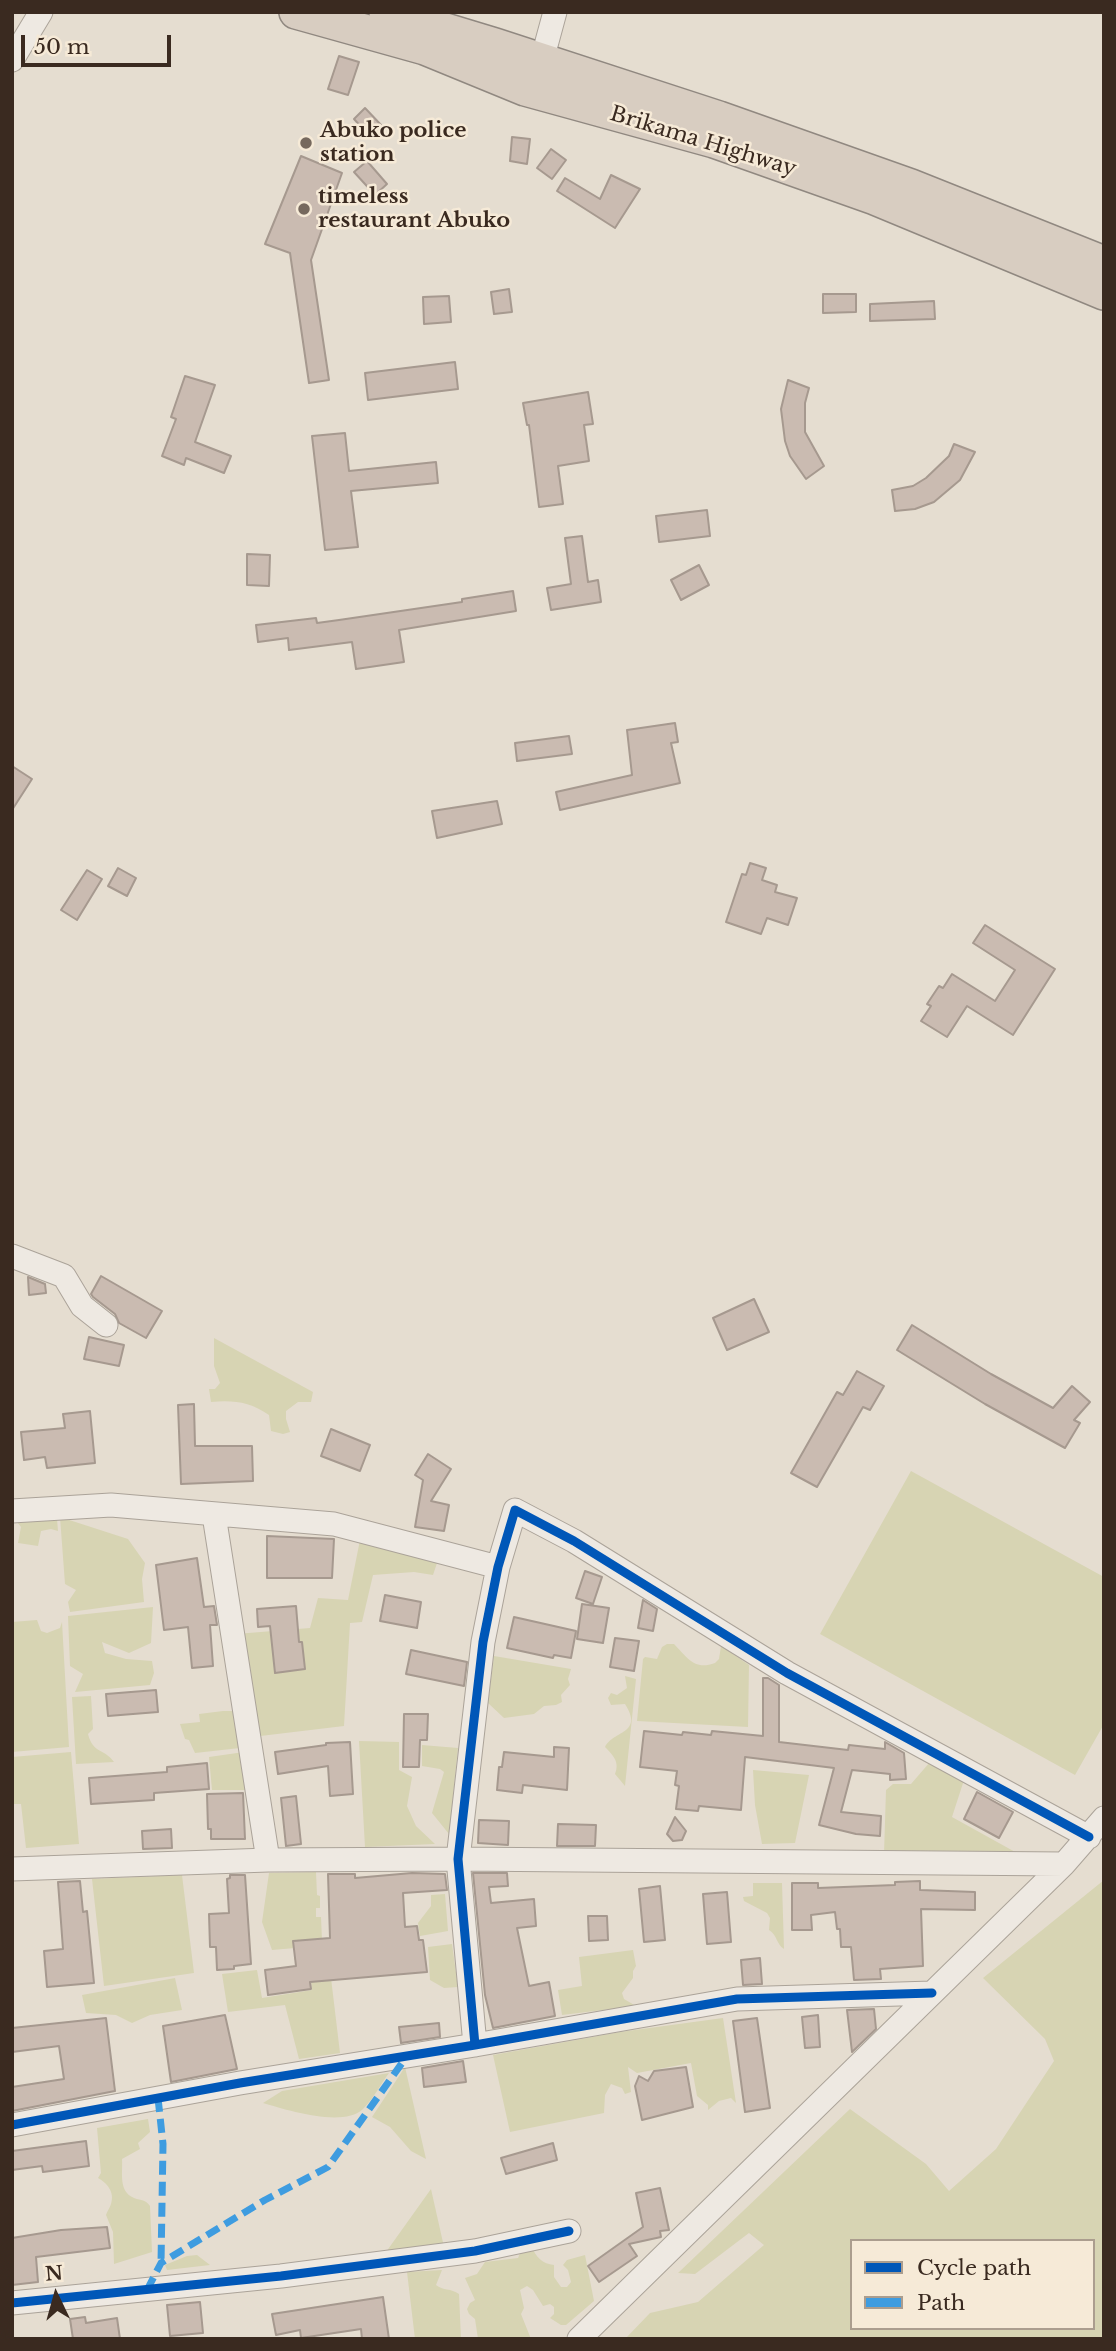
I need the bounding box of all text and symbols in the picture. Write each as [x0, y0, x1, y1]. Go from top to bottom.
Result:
scale bar [24, 21, 175, 65]
text: 50 m [34, 34, 89, 60]
street label: Brikama Highway [607, 102, 799, 182]
place label: Abuko police station [320, 118, 467, 168]
marker: Abuko police station [298, 135, 314, 151]
place label: timeless restaurant Abuko [318, 184, 510, 234]
marker: timeless restaurant Abuko [296, 201, 312, 217]
legend [850, 2239, 1095, 2330]
text: Cycle path [917, 2255, 1031, 2281]
north arrow [21, 2260, 91, 2330]
text: N [44, 2261, 64, 2286]
text: Path [917, 2290, 965, 2316]

